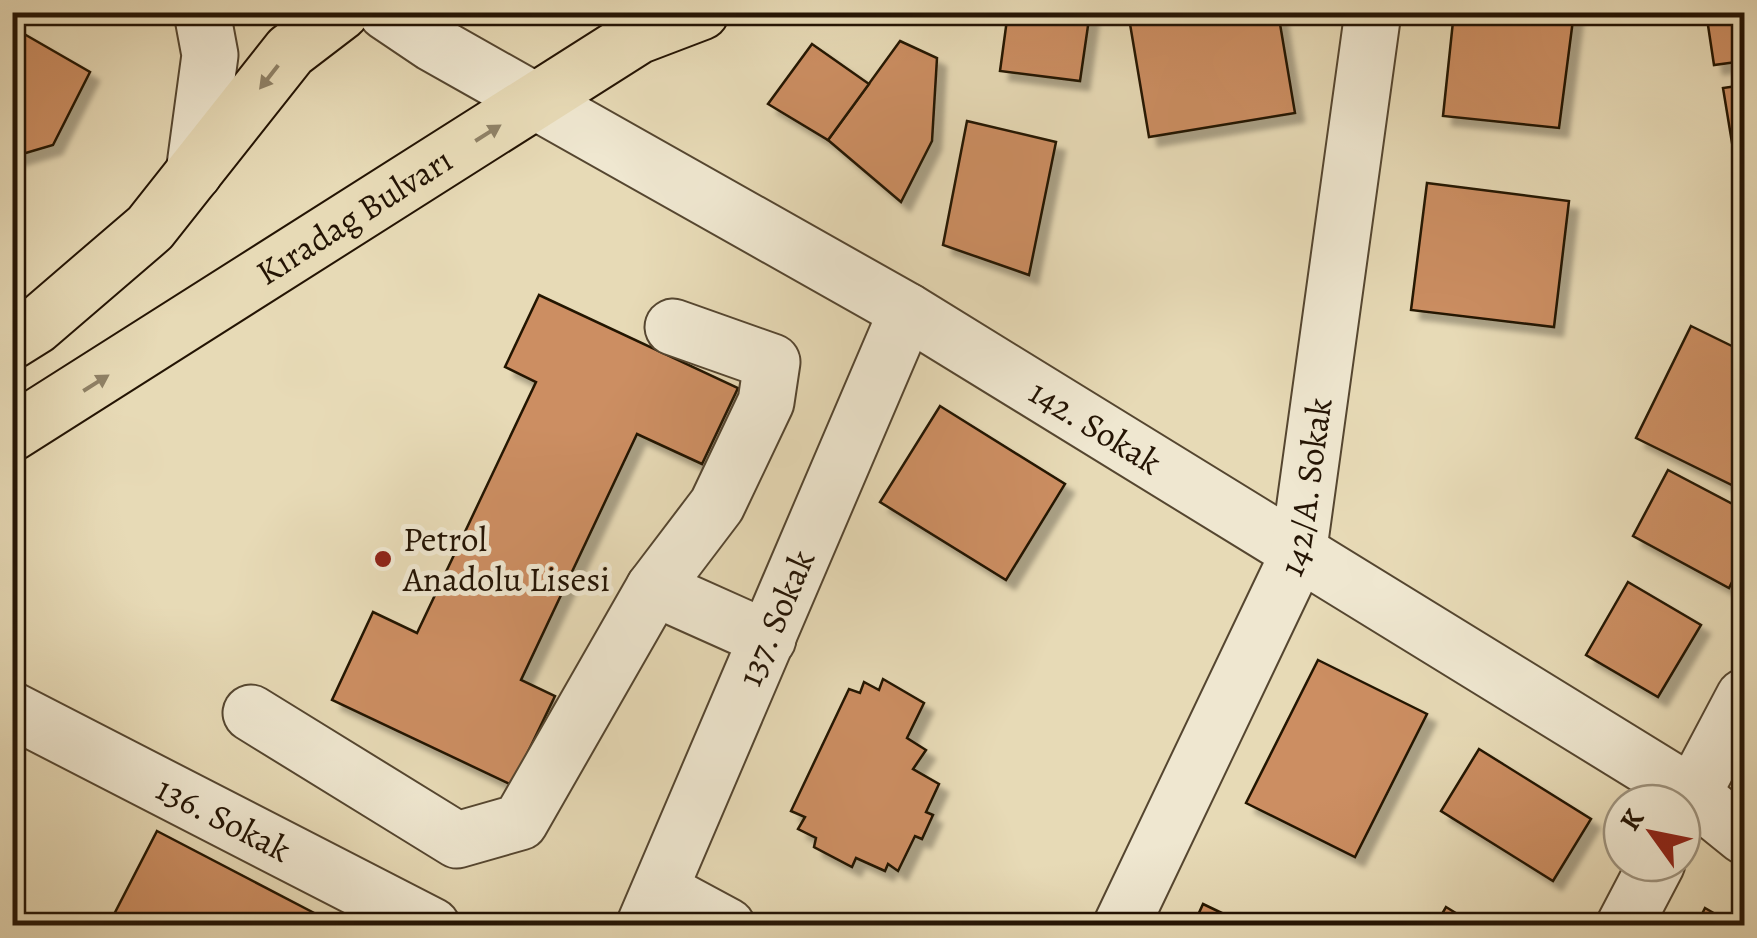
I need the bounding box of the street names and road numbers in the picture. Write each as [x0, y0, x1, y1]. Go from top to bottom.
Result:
street label: Kıradag Bulvarı [247, 136, 461, 296]
street label: 142. Sokak [1020, 368, 1171, 486]
street label: 142/A. Sokak [1267, 395, 1343, 584]
street label: 137. Sokak [725, 542, 826, 694]
street label: 136. Sokak [148, 764, 299, 873]

